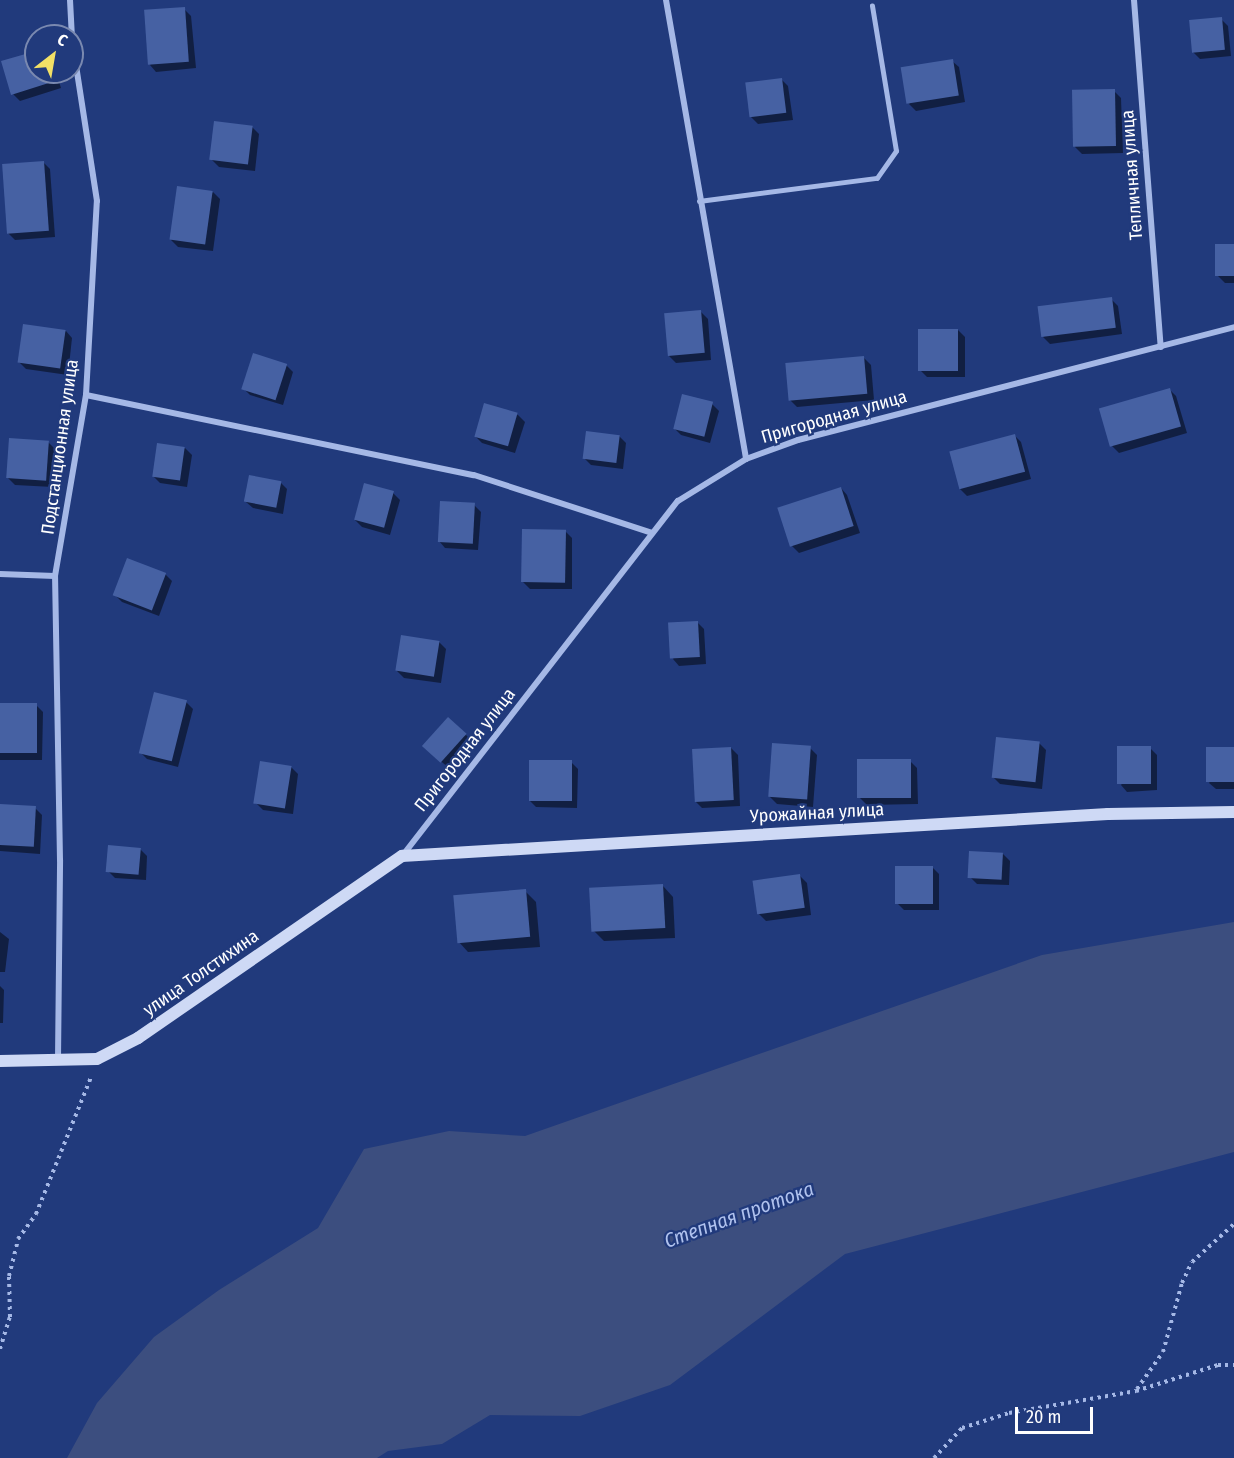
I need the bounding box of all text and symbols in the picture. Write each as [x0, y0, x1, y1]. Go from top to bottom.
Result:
north arrow [24, 24, 84, 84]
text: С [54, 30, 71, 50]
street label: Тепличная улица [1117, 109, 1147, 241]
street label: Подстанционная улица [37, 358, 83, 536]
street label: Пригородная улица [759, 386, 909, 448]
street label: Пригородная улица [410, 684, 520, 816]
street label: Урожайная улица [750, 799, 884, 827]
street label: улица Толстихина [139, 925, 263, 1021]
water label: Степная протока [661, 1177, 817, 1253]
scale bar [1018, 1395, 1096, 1433]
text: 20 m [1026, 1406, 1061, 1428]

